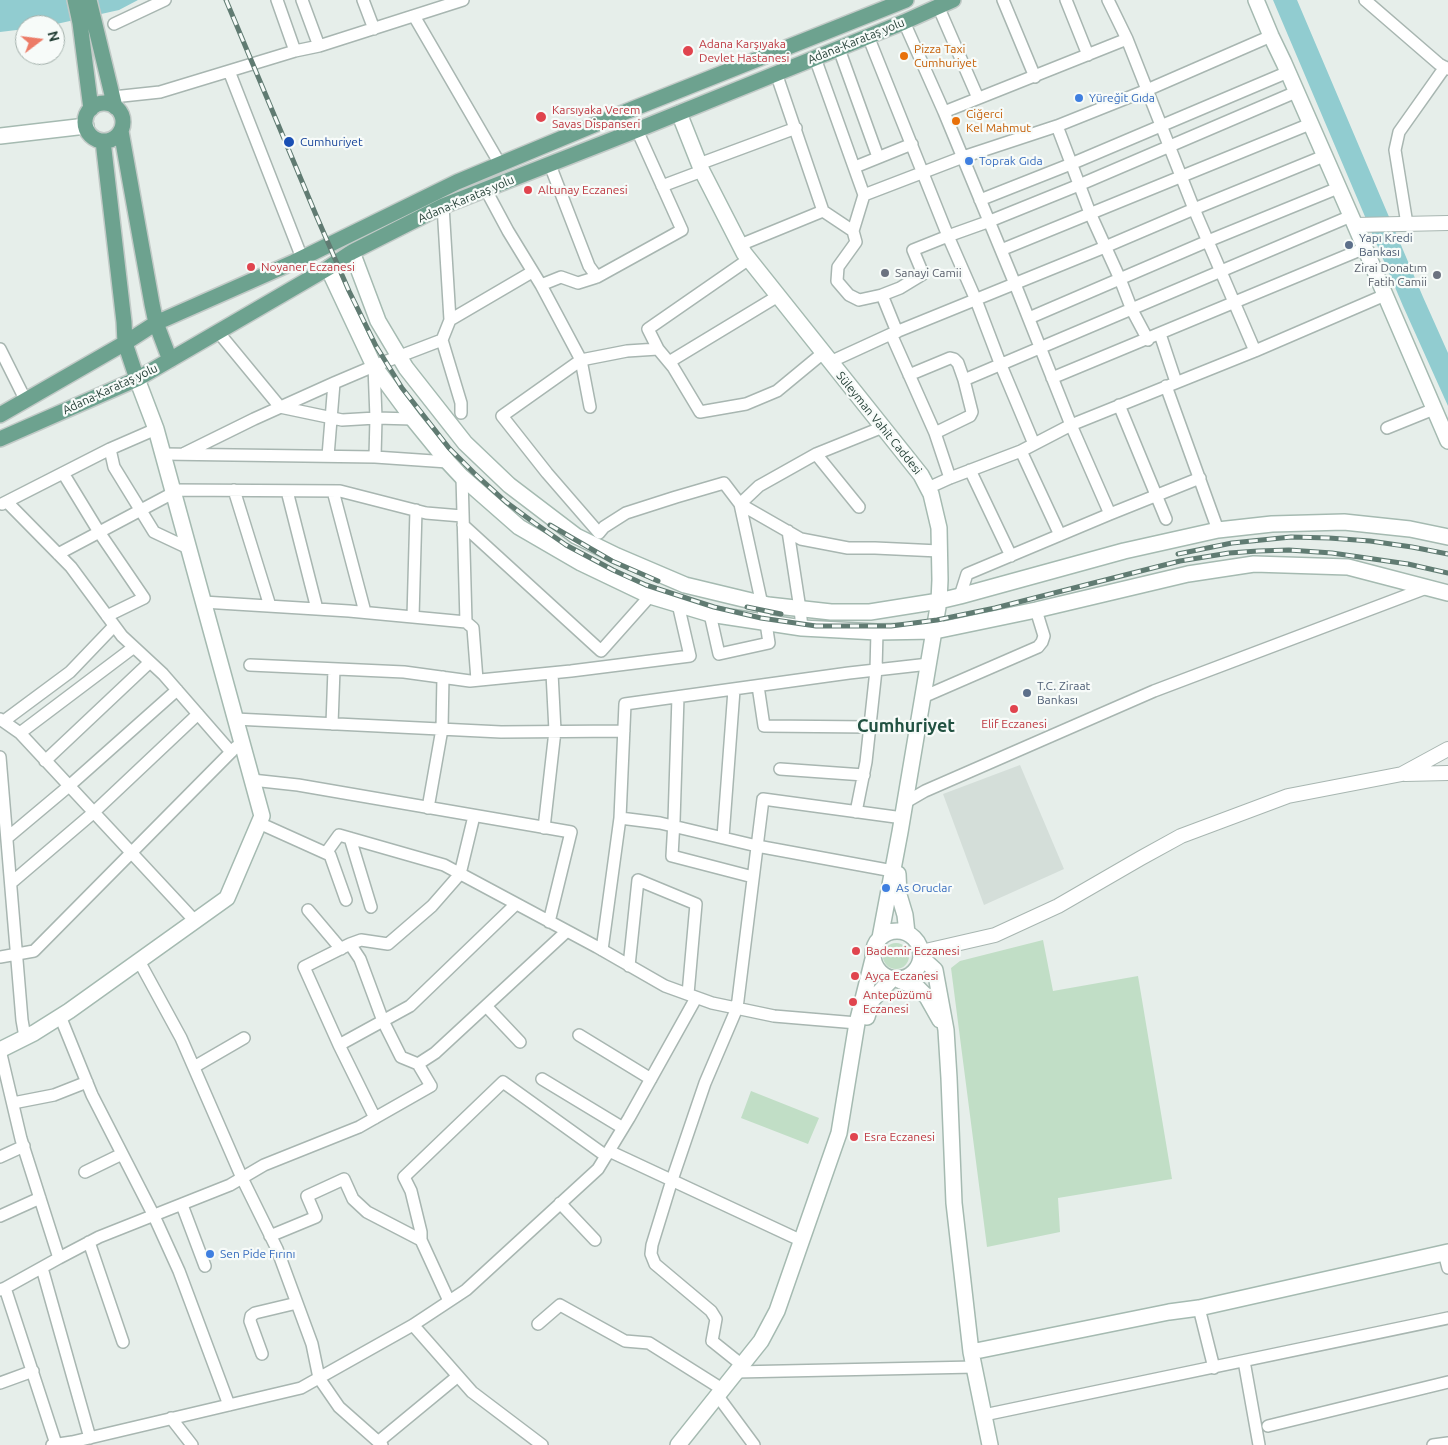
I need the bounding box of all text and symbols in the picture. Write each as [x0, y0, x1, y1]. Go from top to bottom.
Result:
north arrow [15, 15, 65, 65]
street label: Adana-Karataş yolu [805, 15, 907, 67]
text: N [44, 29, 63, 43]
place label: Adana Karşıyaka Devlet Hastanesi [699, 37, 789, 65]
place label: Pizza Taxi Cumhuriyet [914, 42, 977, 70]
marker: Adana Karşıyaka Devlet Hastanesi [681, 44, 695, 58]
marker: Pizza Taxi Cumhuriyet [898, 50, 910, 62]
place label: Yüreğit Gıda [1089, 91, 1155, 105]
marker: Yüreğit Gıda [1073, 92, 1085, 104]
place label: Karsıyaka Verem Savas Dispanseri [552, 103, 640, 131]
place label: Ciğerci Kel Mahmut [966, 107, 1031, 135]
marker: Karsıyaka Verem Savas Dispanseri [534, 110, 548, 124]
marker: Ciğerci Kel Mahmut [950, 115, 962, 127]
marker: Cumhuriyet [282, 135, 296, 149]
place label: Cumhuriyet [300, 135, 363, 149]
place label: Toprak Gıda [979, 154, 1043, 168]
marker: Toprak Gıda [963, 155, 975, 167]
street label: Adana-Karataş yolu [416, 172, 516, 226]
place label: Altunay Eczanesi [538, 183, 628, 197]
marker: Altunay Eczanesi [522, 184, 534, 196]
place label: Yapı Kredi Bankası [1359, 231, 1413, 259]
marker: Yapı Kredi Bankası [1343, 239, 1355, 251]
place label: Noyaner Eczanesi [261, 260, 355, 274]
marker: Noyaner Eczanesi [245, 261, 257, 273]
place label: Zirai Donatım Fatih Camii [1354, 261, 1427, 289]
place label: Sanayi Camii [895, 266, 962, 280]
marker: Sanayi Camii [879, 267, 891, 279]
marker: Zirai Donatım Fatih Camii [1431, 269, 1443, 281]
street label: Adana-Karataş yolu [60, 361, 160, 417]
street label: Süleyman Vahit Caddesi [833, 369, 925, 477]
place label: T.C. Ziraat Bankası [1037, 679, 1090, 707]
marker: T.C. Ziraat Bankası [1021, 687, 1033, 699]
marker: Elif Eczanesi [1008, 703, 1020, 715]
district label: Cumhuriyet [857, 715, 955, 737]
place label: Elif Eczanesi [981, 717, 1047, 731]
place label: As Oruclar [896, 881, 952, 895]
marker: As Oruclar [880, 882, 892, 894]
place label: Bademir Eczanesi [866, 944, 960, 958]
marker: Bademir Eczanesi [850, 945, 862, 957]
place label: Ayça Eczanesi [865, 969, 939, 983]
marker: Ayça Eczanesi [849, 970, 861, 982]
place label: Antepüzümü Eczanesi [863, 988, 932, 1016]
marker: Antepüzümü Eczanesi [847, 996, 859, 1008]
place label: Esra Eczanesi [864, 1130, 935, 1144]
marker: Esra Eczanesi [848, 1131, 860, 1143]
place label: Sen Pide Fırını [220, 1247, 295, 1261]
marker: Sen Pide Fırını [204, 1248, 216, 1260]

